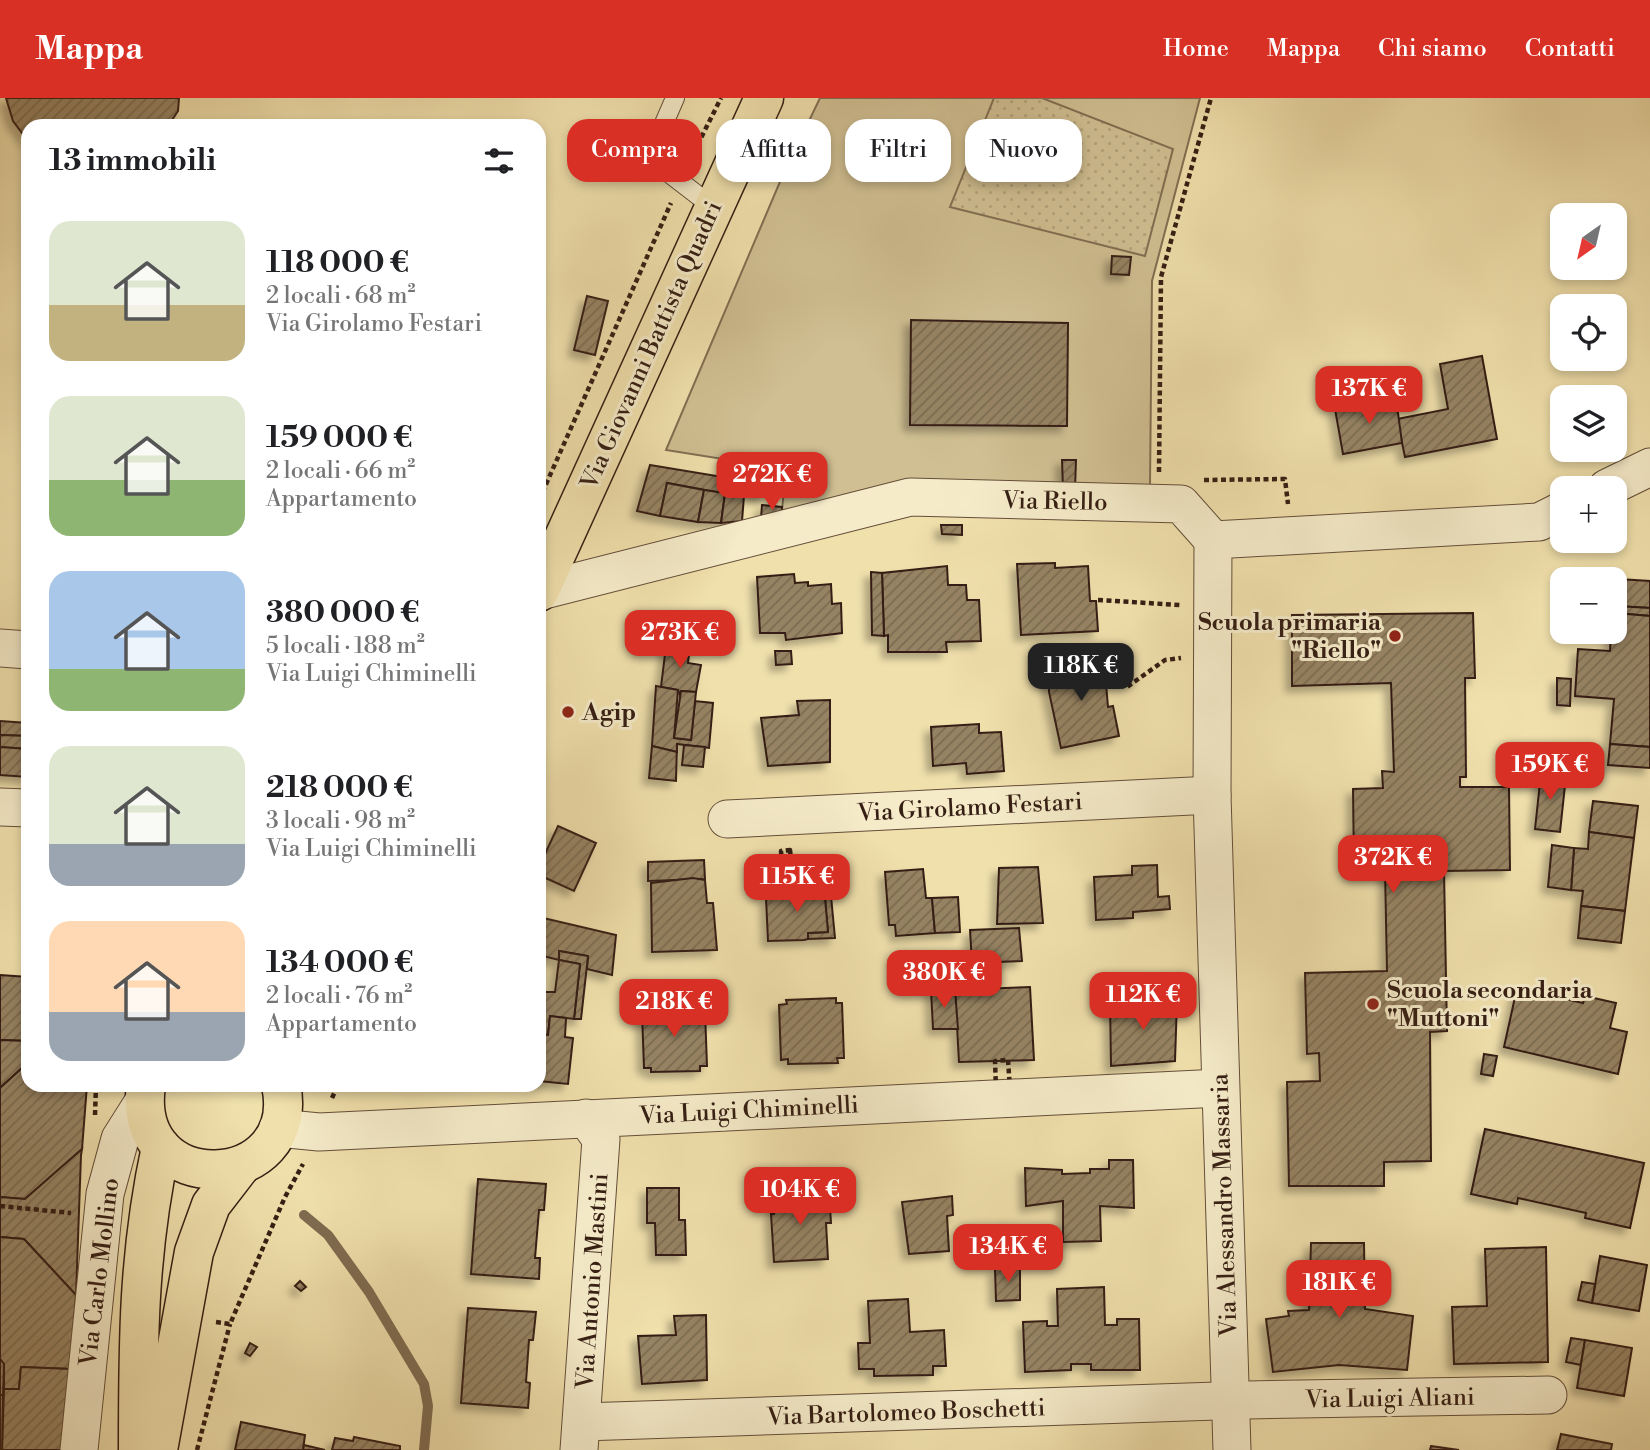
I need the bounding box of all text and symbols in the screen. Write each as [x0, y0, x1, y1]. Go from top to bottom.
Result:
text: Mappa [35, 29, 143, 70]
text: Home [1163, 34, 1229, 64]
text: Mappa [1267, 34, 1340, 64]
text: Chi siamo [1378, 34, 1487, 64]
text: Contatti [1525, 34, 1615, 64]
chip: Compra [567, 119, 702, 182]
chip: Affitta [716, 119, 831, 182]
chip: Filtri [845, 119, 951, 182]
chip: Nuovo [965, 119, 1082, 182]
text: 13 immobili [49, 142, 216, 180]
icon: filters [480, 142, 518, 180]
street label: Via Giovanni Battista Quadri [574, 197, 729, 495]
north arrow [1550, 203, 1628, 280]
map controls [1550, 203, 1627, 644]
text: 118 000 € [266, 244, 409, 282]
icon: home [105, 249, 189, 333]
text: 2 locali · 68 m² [266, 282, 416, 310]
button: locate [1550, 294, 1627, 371]
text: Via Girolamo Festari [266, 310, 482, 338]
pin: 137K € [1312, 366, 1426, 426]
text: 137K € [1331, 375, 1407, 403]
button: layers [1550, 385, 1627, 462]
text: 159 000 € [266, 419, 412, 457]
icon: home [105, 424, 189, 508]
pin: 272K € [715, 452, 829, 512]
text: 2 locali · 66 m² [266, 457, 415, 485]
text: 272K € [732, 461, 812, 489]
button: + [1550, 476, 1627, 553]
text: Appartamento [266, 485, 417, 513]
street label: Via Riello [1001, 486, 1108, 518]
button: − [1550, 567, 1627, 644]
text: 380 000 € [266, 594, 420, 632]
icon: home [105, 599, 189, 683]
place label: Scuola primaria "Riello" [1198, 608, 1382, 666]
pin: 273K € [623, 610, 737, 670]
text: 273K € [641, 619, 719, 647]
marker: Scuola primaria "Riello" [1387, 628, 1403, 644]
text: 5 locali · 188 m² [266, 632, 425, 660]
pin: 118K € [1024, 644, 1138, 703]
text: 118K € [1044, 652, 1118, 680]
text: Via Luigi Chiminelli [266, 660, 477, 688]
place label: Agip [581, 698, 636, 728]
marker: Agip [560, 704, 576, 720]
pin: 159K € [1493, 742, 1607, 802]
text: 159K € [1511, 751, 1589, 779]
text: 218 000 € [266, 769, 413, 807]
icon: home [105, 774, 189, 858]
street label: Via Girolamo Festari [856, 787, 1083, 829]
text: 3 locali · 98 m² [266, 807, 415, 835]
text: Via Luigi Chiminelli [266, 835, 477, 863]
pin: 372K € [1336, 836, 1450, 895]
text: 372K € [1354, 844, 1432, 872]
pin: 115K € [740, 854, 854, 914]
text: 115K € [760, 863, 834, 891]
text: 134 000 € [266, 944, 414, 982]
icon: home [105, 949, 189, 1033]
pin: 380K € [887, 950, 1001, 1010]
text: 380K € [903, 959, 985, 987]
pin: 112K € [1086, 972, 1200, 1032]
place label: Scuola secondaria "Muttoni" [1387, 976, 1594, 1034]
pin: 218K € [617, 979, 731, 1039]
text: 112K € [1106, 981, 1180, 1009]
text: 2 locali · 76 m² [266, 982, 412, 1010]
text: 218K € [635, 988, 713, 1016]
marker: Scuola secondaria "Muttoni" [1365, 996, 1381, 1012]
text: Appartamento [266, 1010, 417, 1038]
street label: Via Alessandro Massaria [1205, 1072, 1245, 1338]
street label: Via Luigi Chiminelli [638, 1090, 860, 1132]
pin: 104K € [743, 1168, 857, 1227]
street label: Via Antonio Mastini [570, 1172, 616, 1391]
street label: Via Carlo Mollino [73, 1176, 126, 1369]
text: 104K € [760, 1176, 840, 1204]
pin: 134K € [951, 1224, 1065, 1284]
text: 134K € [969, 1233, 1047, 1261]
pin: 181K € [1282, 1260, 1396, 1320]
text: 181K € [1302, 1269, 1376, 1297]
street label: Via Luigi Aliani [1304, 1383, 1475, 1415]
street label: Via Bartolomeo Boschetti [765, 1393, 1046, 1433]

